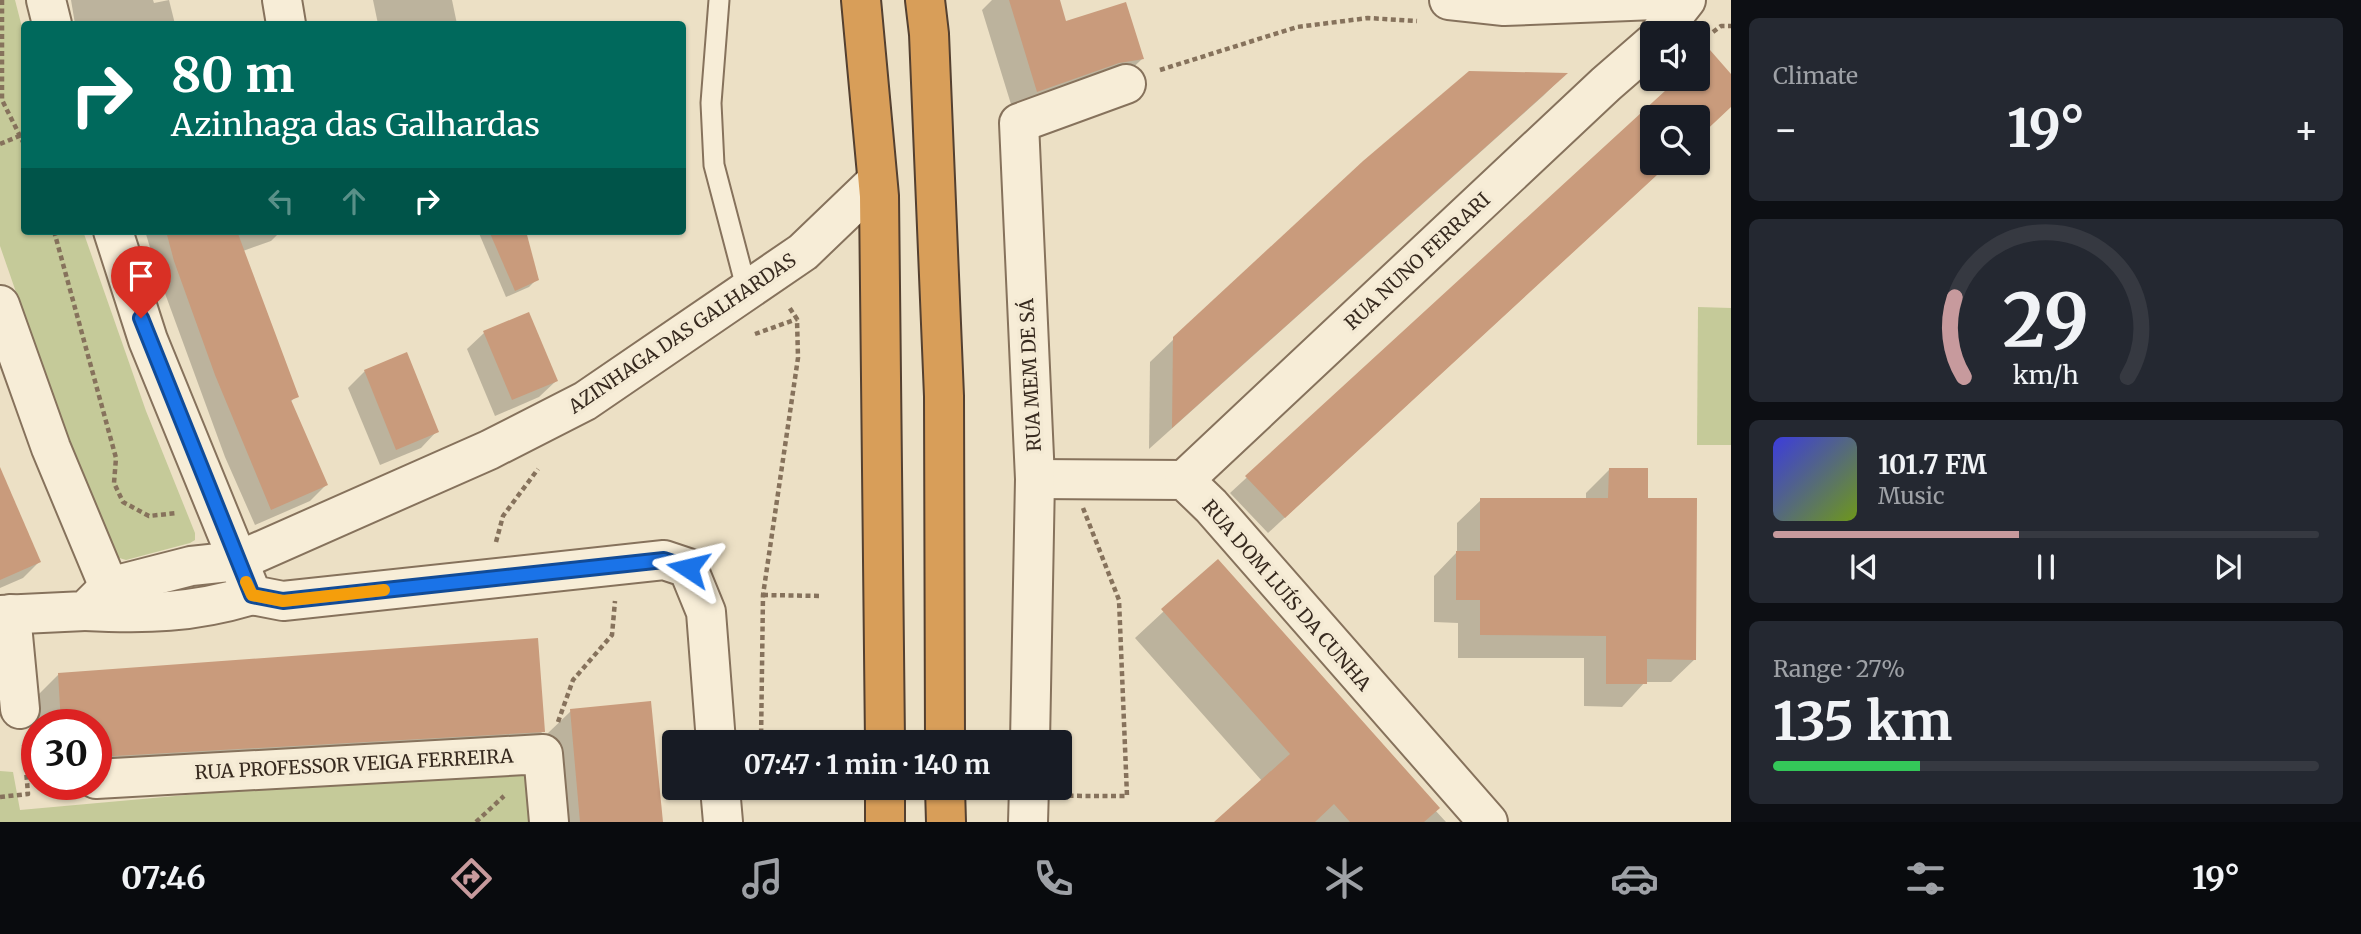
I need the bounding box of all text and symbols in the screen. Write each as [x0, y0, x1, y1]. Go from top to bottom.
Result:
map controls [1640, 21, 1710, 175]
button: sound [1640, 21, 1710, 91]
text: 80 m [171, 44, 294, 105]
icon: right [56, 49, 147, 140]
text: Climate [1773, 61, 1858, 90]
text: 19° [2007, 96, 2085, 161]
text: Azinhaga das Galhardas [171, 105, 540, 145]
button: search [1640, 105, 1710, 175]
text: − [1773, 106, 1798, 153]
text: + [2294, 106, 2319, 153]
icon: left [262, 182, 300, 220]
icon: ahead [335, 182, 373, 220]
icon: right [408, 182, 446, 220]
street label: RUA NUNO FERRARI [1339, 187, 1495, 335]
pin [111, 246, 171, 318]
street label: AZINHAGA DAS GALHARDAS [563, 248, 800, 419]
icon: arrive [122, 257, 160, 295]
text: 29 [2003, 275, 2089, 367]
street label: RUA MEM DE SÁ [1014, 297, 1046, 452]
text: km/h [2013, 358, 2079, 390]
text: 101.7 FM [1878, 448, 1987, 481]
text: Music [1878, 481, 1945, 510]
street label: RUA DOM LUÍS DA CUNHA [1198, 495, 1377, 696]
position arrow [651, 531, 725, 605]
icon: previous [1845, 548, 1883, 586]
icon: pause [2027, 548, 2065, 586]
icon: next [2209, 548, 2247, 586]
text: Range · 27% [1773, 654, 1905, 683]
text: 135 km [1773, 689, 1952, 754]
speed limit sign: 30 [21, 709, 112, 800]
street label: RUA PROFESSOR VEIGA FERREIRA [194, 744, 514, 784]
text: 07:47 · 1 min · 140 m [744, 748, 990, 781]
icon: directions [447, 854, 496, 903]
icon: music [738, 854, 787, 903]
icon: phone [1029, 854, 1078, 903]
icon: climate [1320, 854, 1369, 903]
icon: car [1610, 854, 1659, 903]
icon: filters [1901, 854, 1950, 903]
text: 07:46 [121, 858, 206, 898]
text: 19° [2192, 858, 2240, 898]

